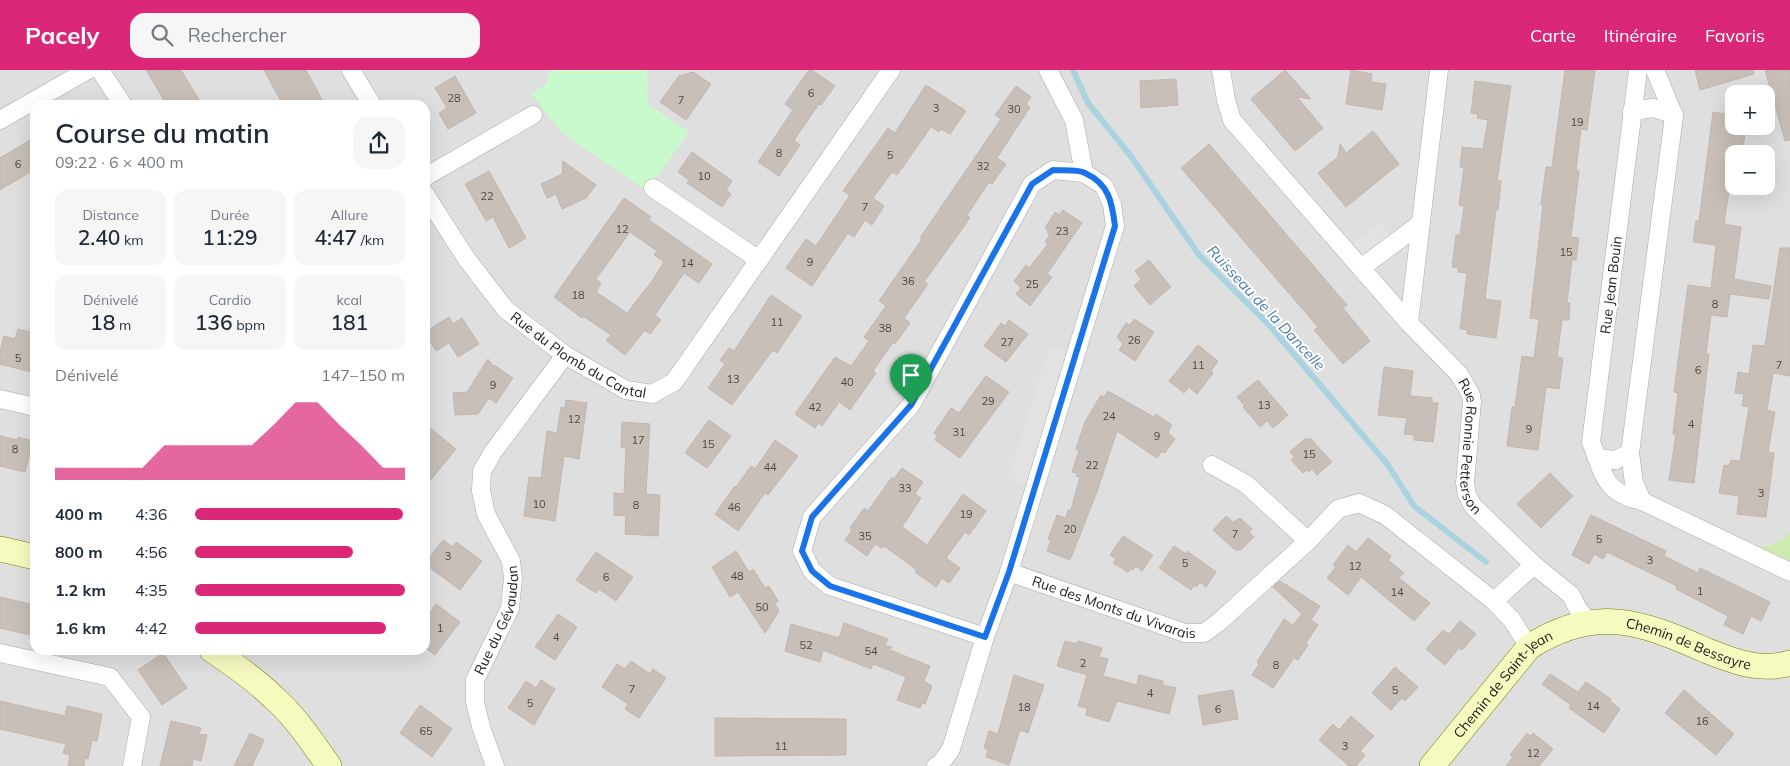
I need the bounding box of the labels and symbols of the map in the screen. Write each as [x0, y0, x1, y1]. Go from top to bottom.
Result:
house number: 6 [808, 86, 815, 100]
house number: 28 [447, 91, 461, 105]
house number: 7 [678, 93, 684, 107]
house number: 3 [933, 101, 939, 115]
house number: 30 [1007, 102, 1021, 116]
house number: 19 [1570, 115, 1584, 129]
house number: 8 [776, 146, 783, 160]
house number: 5 [887, 148, 894, 162]
house number: 6 [15, 157, 22, 171]
house number: 32 [976, 159, 990, 173]
house number: 10 [697, 169, 711, 183]
house number: 22 [480, 189, 494, 203]
house number: 7 [862, 200, 868, 214]
house number: 12 [615, 222, 629, 236]
house number: 23 [1055, 224, 1069, 238]
street label: Rue Jean Bouin [1596, 235, 1626, 335]
water label: Ruisseau de la Dancelle [1203, 241, 1329, 374]
house number: 15 [1559, 245, 1573, 259]
house number: 9 [807, 255, 813, 269]
house number: 14 [680, 256, 694, 270]
house number: 36 [901, 274, 915, 288]
house number: 25 [1025, 277, 1039, 291]
house number: 18 [571, 288, 585, 302]
house number: 8 [1712, 297, 1719, 311]
street label: Rue du Plomb du Cantal [507, 308, 647, 402]
house number: 11 [770, 315, 784, 329]
house number: 38 [878, 321, 892, 335]
house number: 26 [1127, 333, 1141, 347]
house number: 27 [1000, 335, 1014, 349]
house number: 5 [15, 351, 22, 365]
pin [890, 354, 932, 405]
house number: 11 [1191, 358, 1205, 372]
house number: 7 [1776, 358, 1782, 372]
house number: 6 [1695, 363, 1702, 377]
house number: 13 [726, 372, 740, 386]
house number: 40 [840, 375, 854, 389]
street label: Rue Ronnie Petterson [1454, 375, 1485, 518]
house number: 9 [490, 378, 496, 392]
house number: 29 [981, 394, 995, 408]
house number: 13 [1257, 398, 1271, 412]
house number: 42 [808, 400, 822, 414]
house number: 24 [1102, 409, 1116, 423]
house number: 12 [567, 412, 581, 426]
house number: 4 [1688, 417, 1695, 431]
house number: 9 [1526, 422, 1532, 436]
house number: 31 [952, 425, 966, 439]
house number: 9 [1154, 429, 1160, 443]
house number: 17 [631, 433, 645, 447]
house number: 15 [701, 437, 715, 451]
house number: 8 [12, 442, 19, 456]
house number: 15 [1302, 447, 1316, 461]
house number: 22 [1085, 458, 1099, 472]
house number: 44 [763, 460, 777, 474]
house number: 33 [898, 481, 912, 495]
house number: 3 [1758, 486, 1764, 500]
house number: 10 [532, 497, 546, 511]
house number: 8 [633, 498, 640, 512]
house number: 46 [727, 500, 741, 514]
house number: 19 [959, 507, 973, 521]
house number: 20 [1063, 522, 1077, 536]
house number: 7 [1232, 527, 1238, 541]
house number: 35 [858, 529, 872, 543]
house number: 5 [1596, 532, 1603, 546]
house number: 3 [445, 549, 451, 563]
house number: 3 [1647, 553, 1653, 567]
house number: 5 [1182, 556, 1189, 570]
house number: 12 [1348, 559, 1362, 573]
street label: Rue du Gévaudan [470, 564, 522, 678]
house number: 48 [730, 569, 744, 583]
house number: 6 [603, 570, 610, 584]
street label: Rue des Monts du Vivarais [1030, 572, 1196, 642]
house number: 1 [1697, 584, 1703, 598]
house number: 14 [1390, 585, 1404, 599]
house number: 50 [755, 600, 769, 614]
street label: Chemin de Bessayre [1624, 614, 1753, 674]
house number: 1 [437, 621, 443, 635]
street label: Chemin de Saint-Jean [1449, 626, 1556, 742]
house number: 4 [553, 630, 560, 644]
house number: 52 [799, 638, 813, 652]
house number: 54 [864, 644, 878, 658]
house number: 2 [1080, 656, 1087, 670]
house number: 8 [1273, 658, 1280, 672]
house number: 7 [629, 682, 635, 696]
house number: 5 [1392, 683, 1399, 697]
house number: 4 [1147, 686, 1154, 700]
house number: 5 [527, 696, 534, 710]
house number: 14 [1586, 699, 1600, 713]
house number: 18 [1017, 700, 1031, 714]
house number: 6 [1215, 702, 1222, 716]
house number: 16 [1695, 714, 1709, 728]
house number: 65 [419, 724, 433, 738]
house number: 11 [774, 739, 788, 753]
house number: 3 [1342, 739, 1348, 753]
house number: 12 [1526, 746, 1540, 760]

